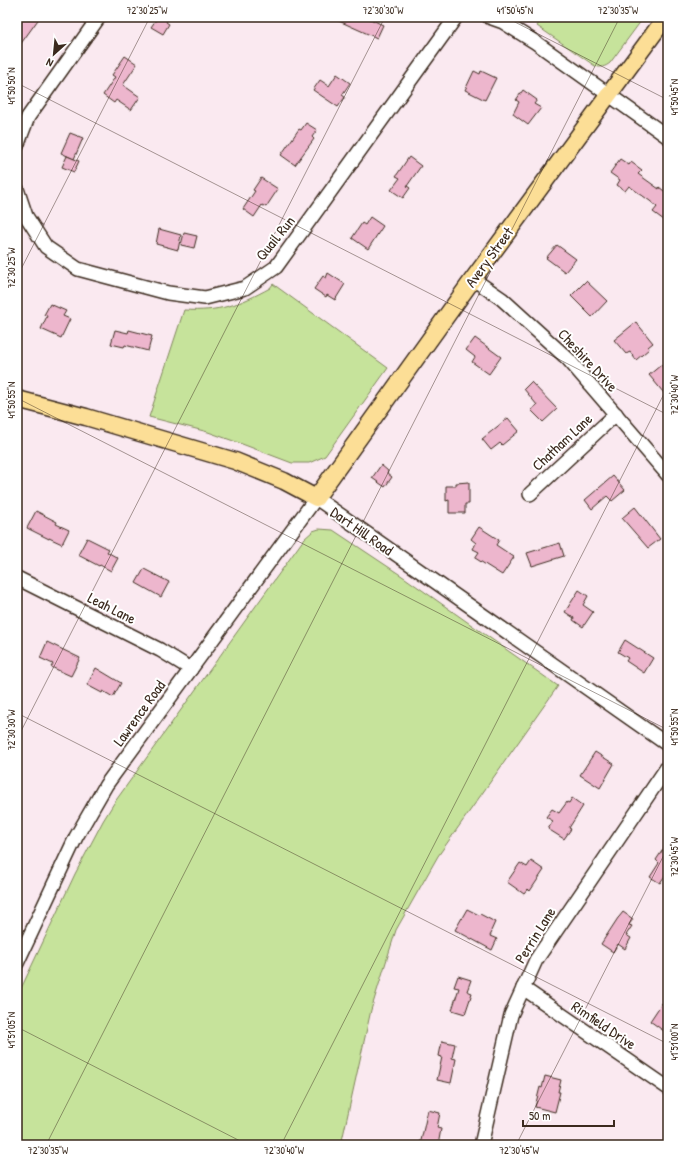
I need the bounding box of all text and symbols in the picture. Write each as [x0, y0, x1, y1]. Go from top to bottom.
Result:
text: 72°30'25"W [127, 4, 168, 17]
text: 72°30'30"W [363, 4, 404, 17]
text: 41°50'45"N [497, 4, 533, 17]
text: 72°30'35"W [598, 4, 639, 17]
north arrow [34, 34, 74, 74]
text: N [44, 55, 55, 70]
text: 41°50'50"N [5, 67, 18, 105]
text: 41°50'45"N [668, 79, 681, 115]
street label: Quail Run [250, 211, 300, 265]
street label: Avery Street [460, 222, 518, 291]
text: 72°30'25"W [5, 247, 18, 288]
street label: Cheshire Drive [553, 324, 623, 396]
text: 72°30'40"W [668, 374, 681, 415]
text: 41°50'55"N [5, 382, 18, 418]
street label: Chatham Lane [527, 409, 597, 475]
street label: Dart Hill Road [326, 502, 398, 560]
street label: Leah Lane [84, 587, 140, 629]
street label: Lawrence Road [108, 676, 170, 750]
text: 72°30'30"W [5, 709, 18, 750]
text: 41°50'55"N [668, 709, 681, 745]
text: 72°30'45"W [668, 836, 681, 877]
street label: Perrin Lane [510, 903, 560, 967]
street label: Rimfield Drive [568, 996, 641, 1054]
text: 41°51'05"N [5, 1012, 18, 1048]
text: 41°51'00"N [668, 1024, 681, 1060]
scale bar [523, 1102, 614, 1128]
text: 50 m [529, 1107, 550, 1124]
text: 72°30'35"W [28, 1144, 69, 1157]
text: 72°30'40"W [264, 1144, 305, 1157]
text: 72°30'45"W [499, 1144, 540, 1157]

